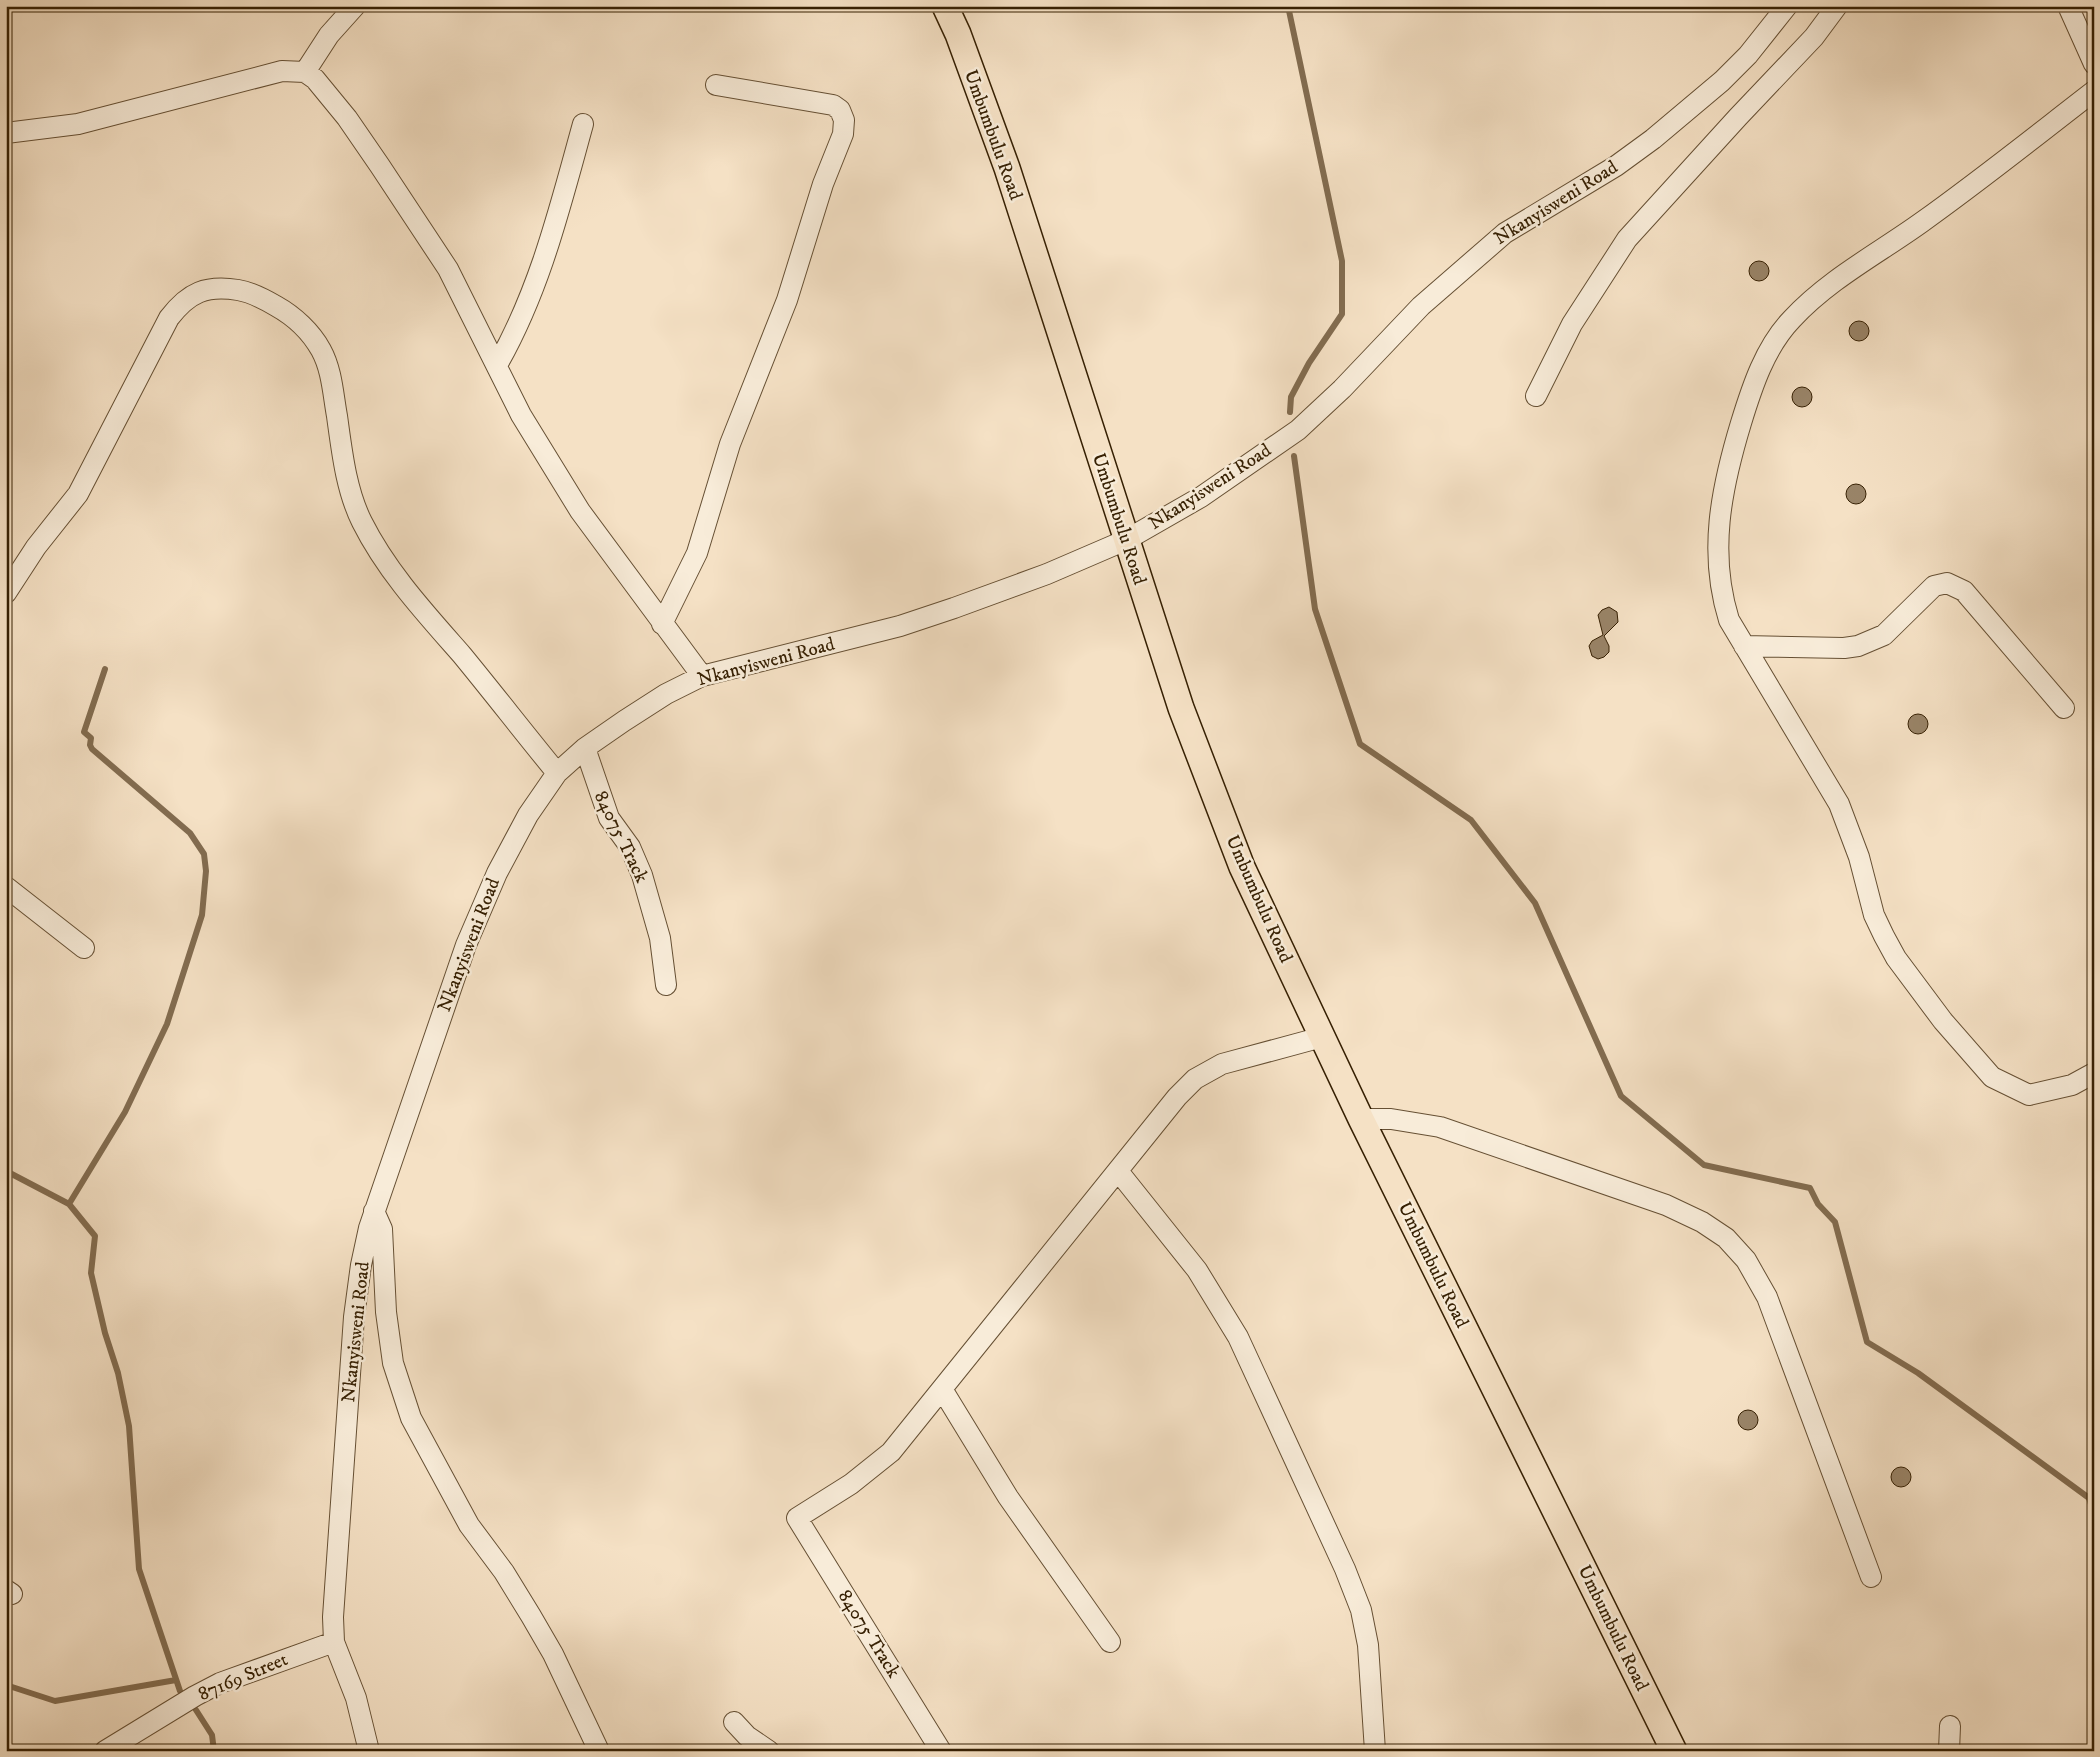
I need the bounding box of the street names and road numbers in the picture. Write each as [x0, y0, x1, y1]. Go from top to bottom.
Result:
street label: Umbumbulu Road [959, 67, 1027, 204]
street label: Nkanyisweni Road [1490, 156, 1622, 250]
street label: Nkanyisweni Road [1144, 439, 1276, 535]
street label: Umbumbulu Road [1087, 450, 1151, 588]
street label: Nkanyisweni Road [695, 632, 838, 691]
street label: 84075 Track [589, 787, 653, 887]
street label: Umbumbulu Road [1221, 832, 1298, 967]
street label: Nkanyisweni Road [433, 874, 505, 1015]
street label: Umbumbulu Road [1393, 1198, 1474, 1332]
street label: Nkanyisweni Road [337, 1260, 375, 1404]
street label: Umbumbulu Road [1573, 1561, 1654, 1695]
street label: 84075 Track [833, 1586, 905, 1683]
street label: 87169 Street [195, 1648, 291, 1706]

